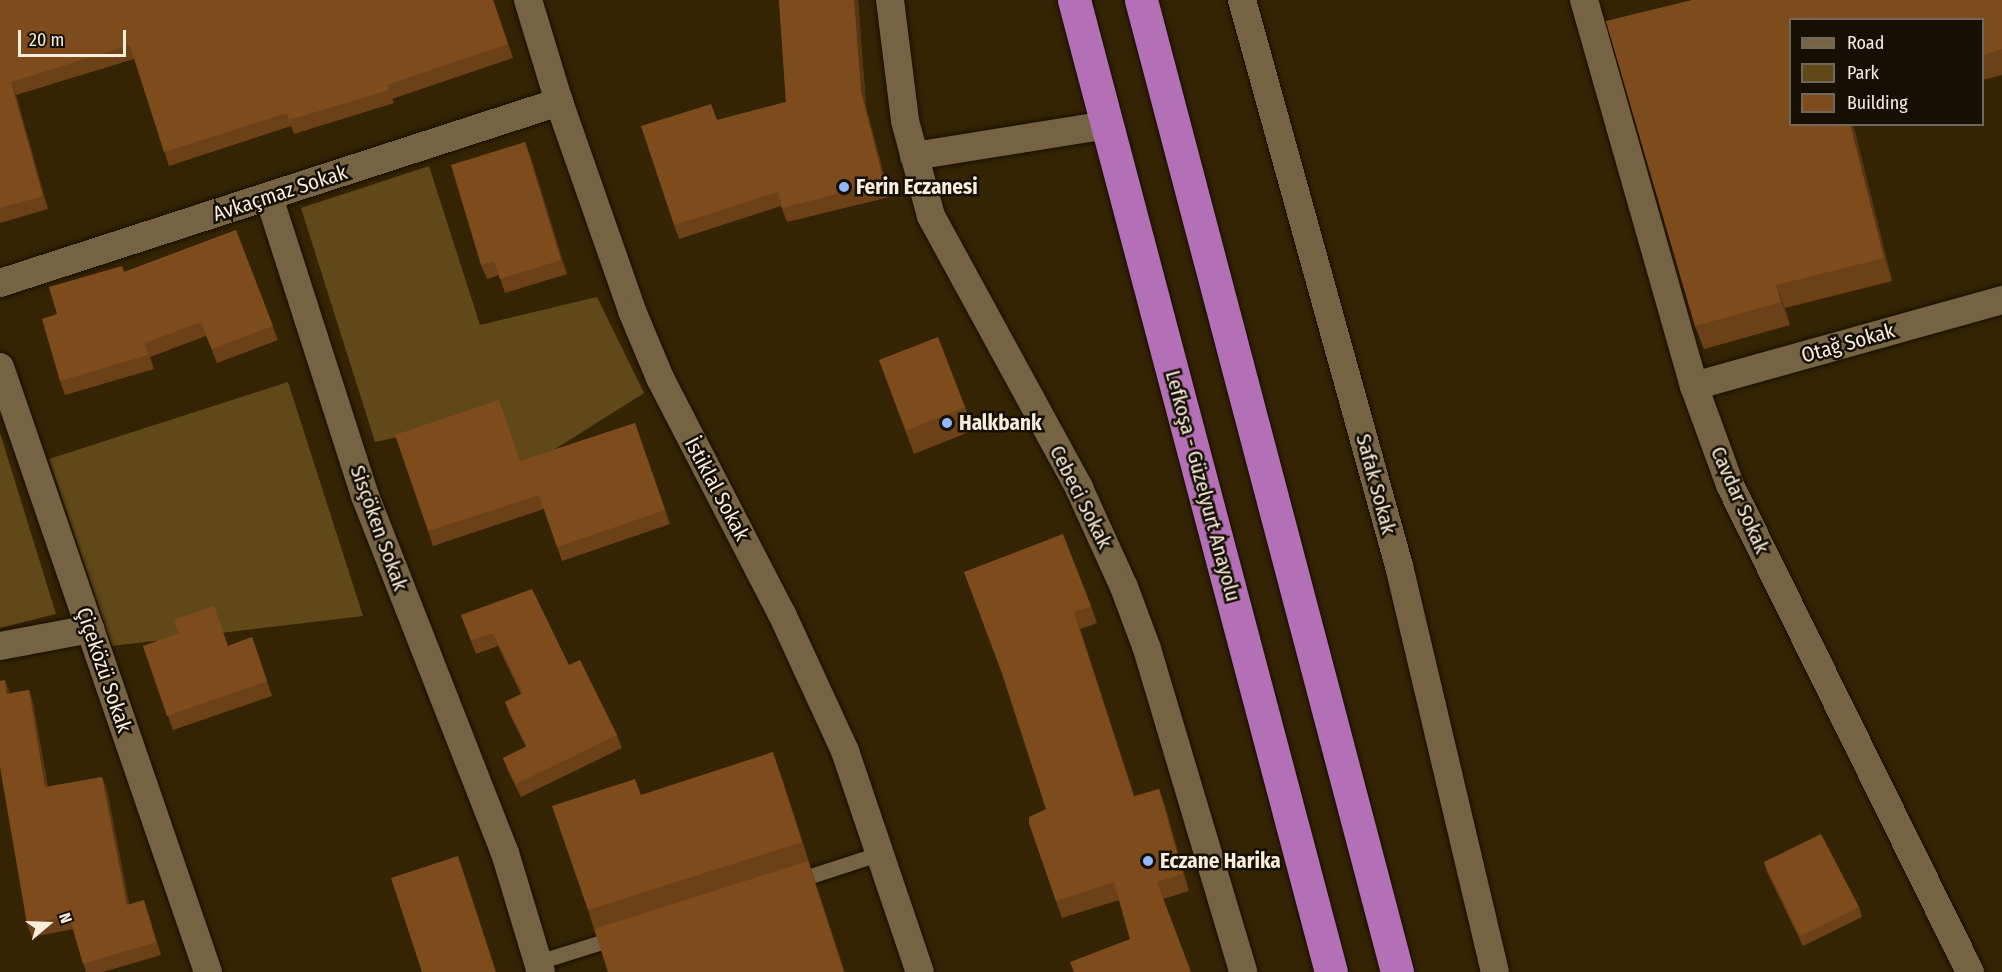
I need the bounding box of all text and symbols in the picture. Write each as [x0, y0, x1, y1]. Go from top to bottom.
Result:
scale bar [21, 18, 129, 56]
legend [1789, 18, 1984, 126]
text: 20 m [29, 29, 64, 51]
text: Road [1847, 32, 1884, 54]
text: Park [1847, 62, 1879, 84]
text: Building [1847, 92, 1908, 114]
street label: Avkaçmaz Sokak [210, 159, 350, 227]
place label: Ferin Eczanesi [856, 174, 978, 200]
marker: Ferin Eczanesi [837, 180, 851, 194]
street label: Otağ Sokak [1798, 318, 1898, 368]
street label: Lefkoşa - Güzelyurt Anayolu [1160, 368, 1246, 604]
place label: Halkbank [959, 410, 1042, 436]
marker: Halkbank [940, 416, 954, 430]
street label: Safak Sokak [1351, 431, 1401, 537]
street label: İstiklal Sokak [679, 433, 755, 545]
street label: Cebeci Sokak [1044, 441, 1118, 553]
street label: Cavdar Sokak [1705, 443, 1775, 557]
street label: Sisçöken Sokak [345, 462, 413, 594]
street label: Çiçeközü Sokak [71, 604, 137, 736]
place label: Eczane Harika [1160, 848, 1281, 874]
marker: Eczane Harika [1141, 854, 1155, 868]
north arrow [18, 894, 78, 954]
text: N [55, 910, 76, 926]

